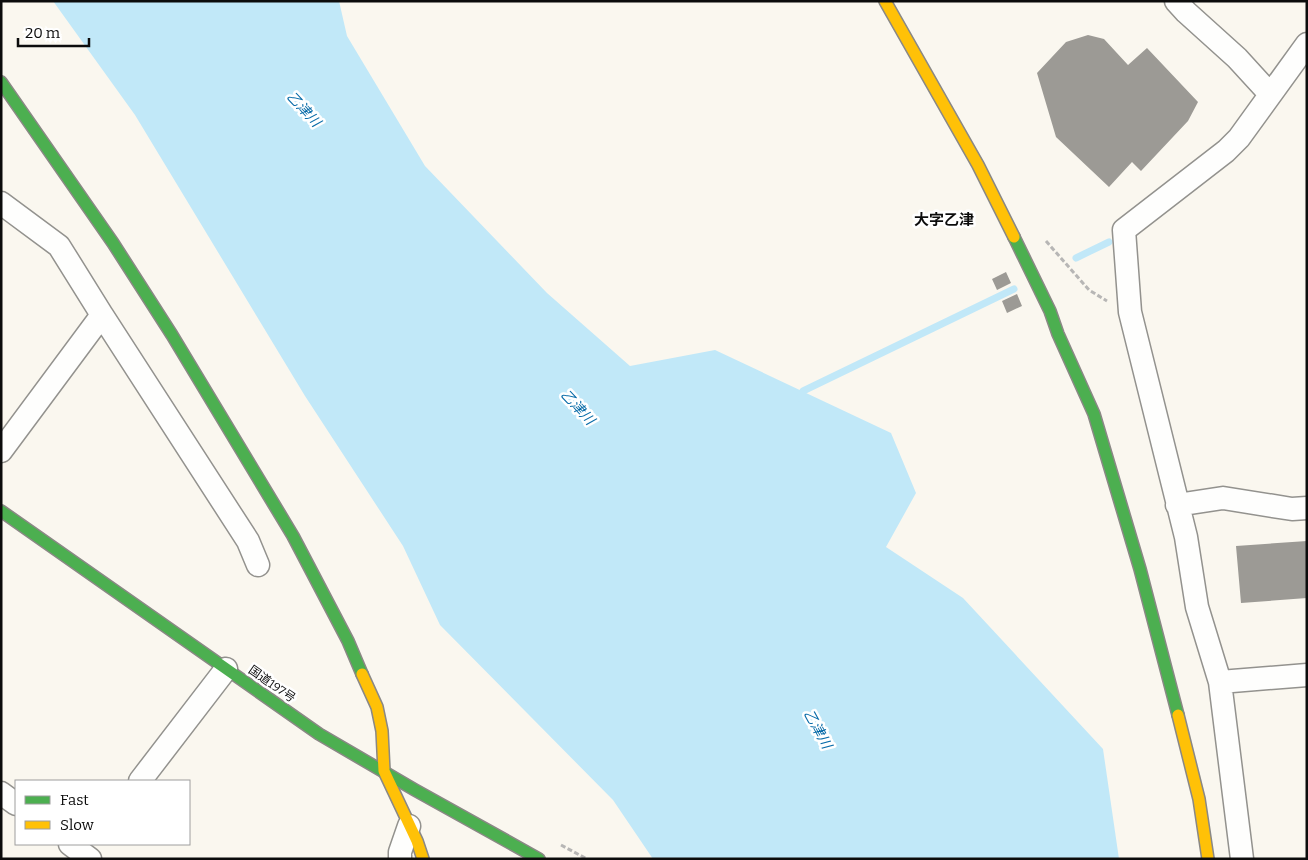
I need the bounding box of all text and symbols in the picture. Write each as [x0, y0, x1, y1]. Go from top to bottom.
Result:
scale bar [18, 15, 89, 47]
text: 20 m [25, 24, 61, 42]
water label: 乙津川 [283, 88, 326, 132]
district label: 大字乙津 [914, 211, 974, 229]
water label: 乙津川 [557, 386, 600, 430]
street label: 国道197号 [246, 663, 298, 705]
water label: 乙津川 [800, 707, 836, 753]
legend [15, 780, 190, 845]
text: Fast [60, 791, 89, 809]
text: Slow [60, 816, 95, 834]

